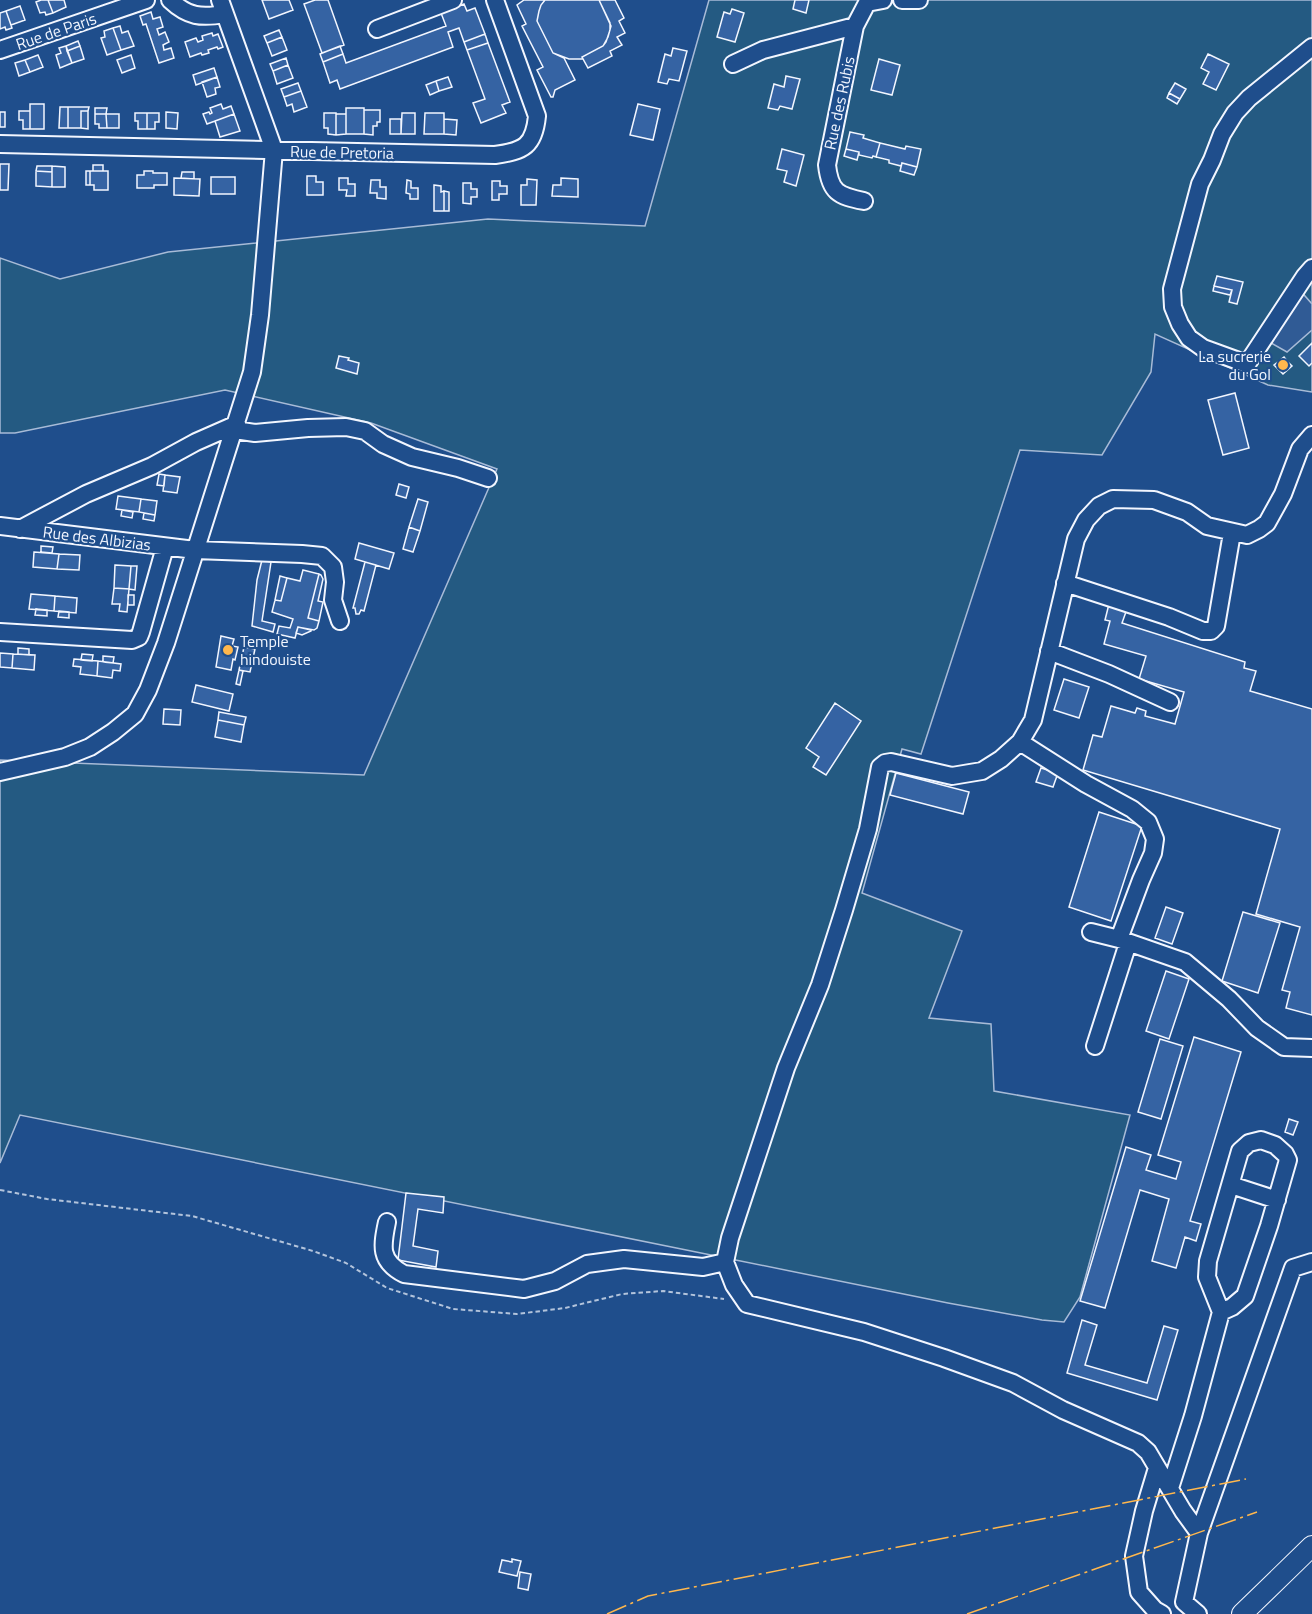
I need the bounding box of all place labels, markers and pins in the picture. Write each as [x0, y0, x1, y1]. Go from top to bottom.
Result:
place label: La sucrerie du Gol [1198, 344, 1271, 386]
marker: La sucrerie du Gol [1276, 358, 1290, 372]
place label: Temple hindouiste [240, 629, 311, 671]
marker: Temple hindouiste [221, 643, 235, 657]

